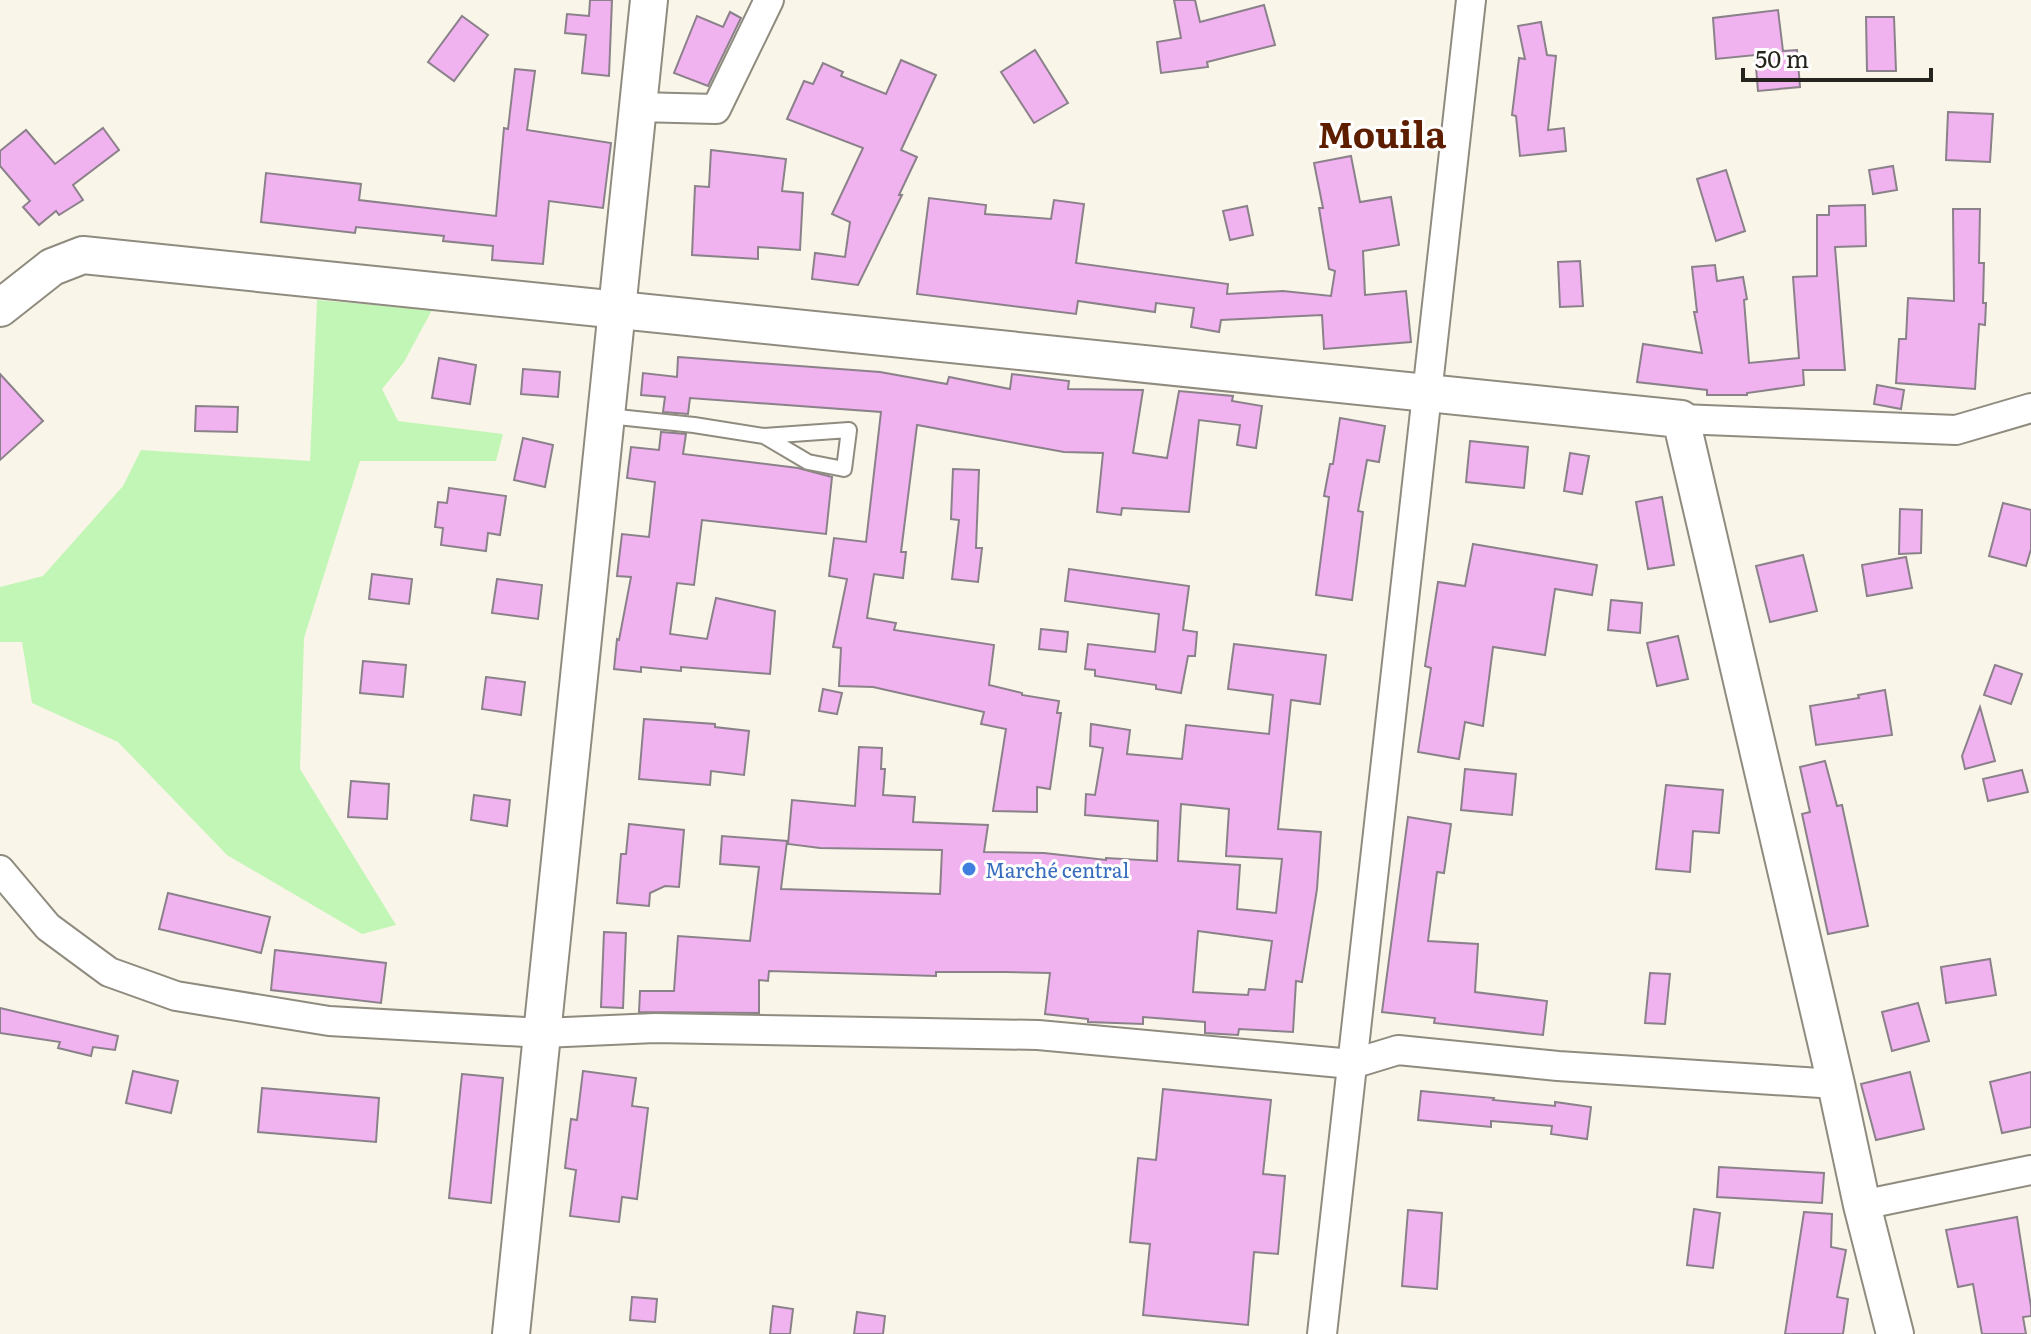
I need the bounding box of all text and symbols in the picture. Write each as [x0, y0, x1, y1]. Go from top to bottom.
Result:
scale bar [1743, 32, 1931, 82]
text: 50 m [1755, 40, 1809, 75]
district label: Mouila [1318, 106, 1446, 159]
place label: Marché central [985, 854, 1129, 884]
marker: Marché central [960, 860, 978, 878]

